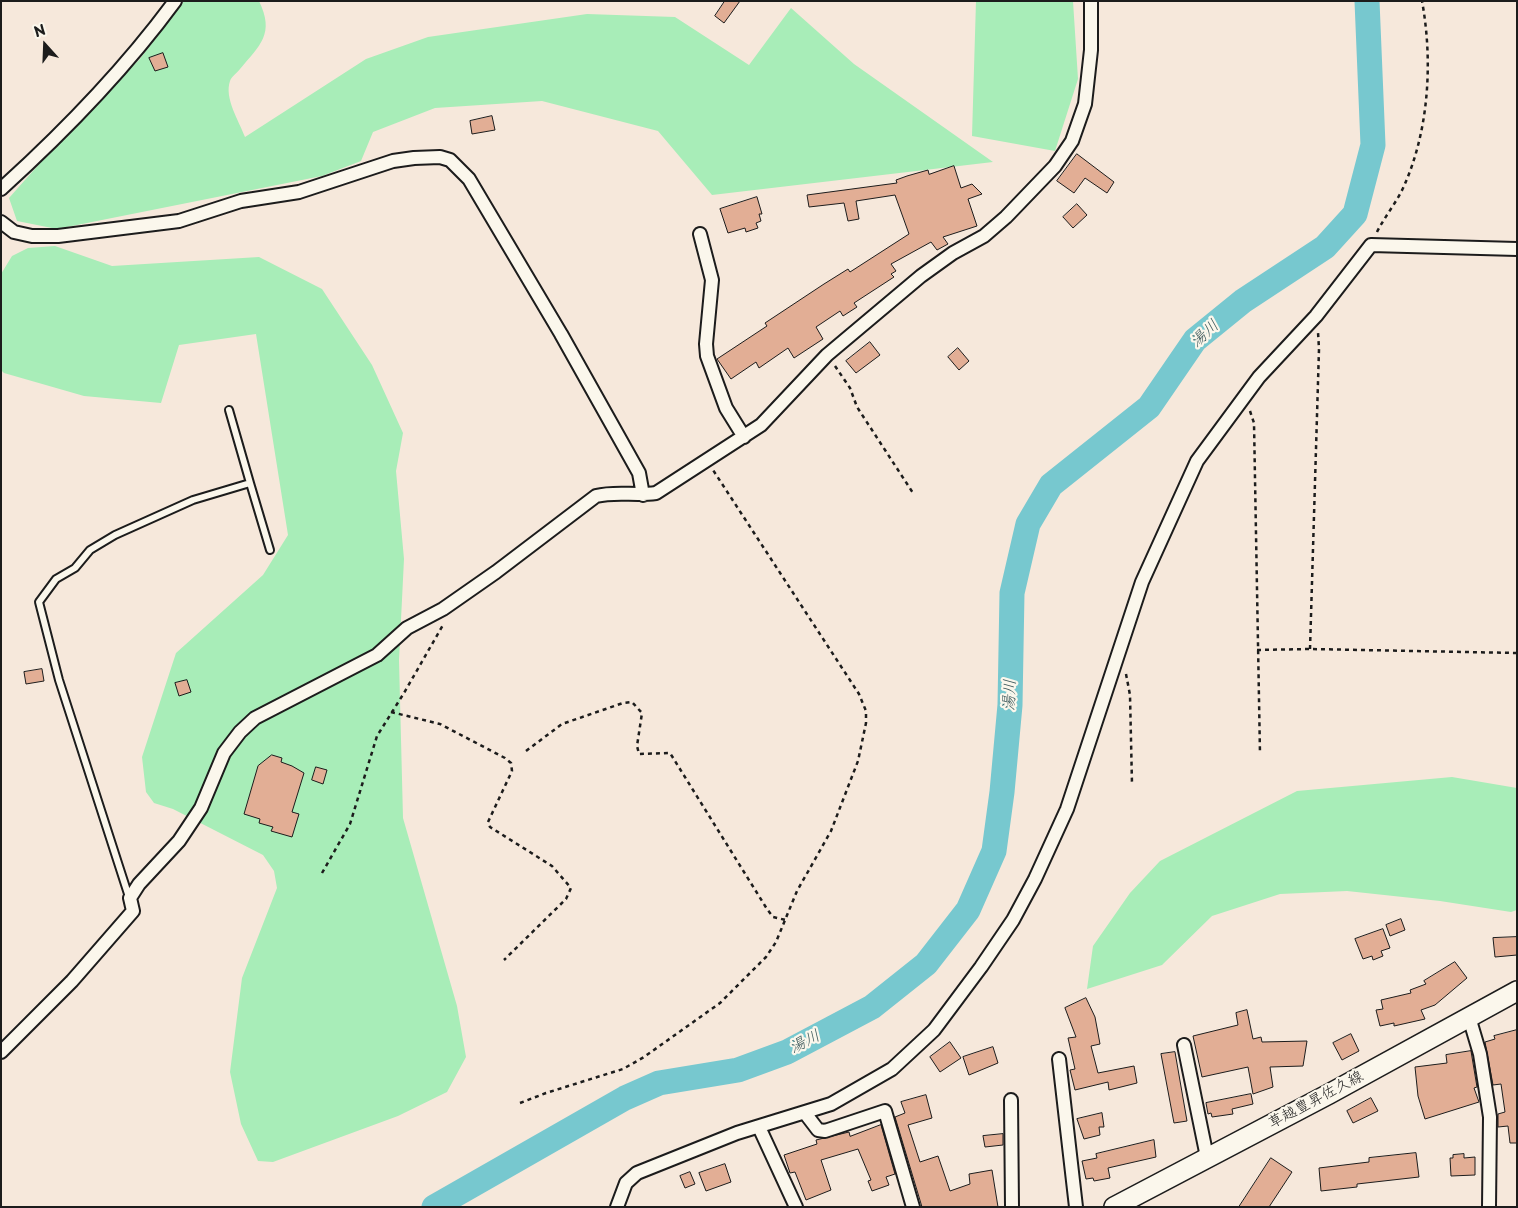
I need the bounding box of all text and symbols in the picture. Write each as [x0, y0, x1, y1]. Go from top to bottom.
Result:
text: N [31, 19, 49, 42]
north arrow [20, 20, 70, 70]
water label: 湯川 [1187, 316, 1223, 352]
water label: 湯川 [1000, 679, 1020, 711]
water label: 湯川 [786, 1026, 824, 1058]
street label: 草越豊昇佐久線 [1265, 1067, 1367, 1133]

